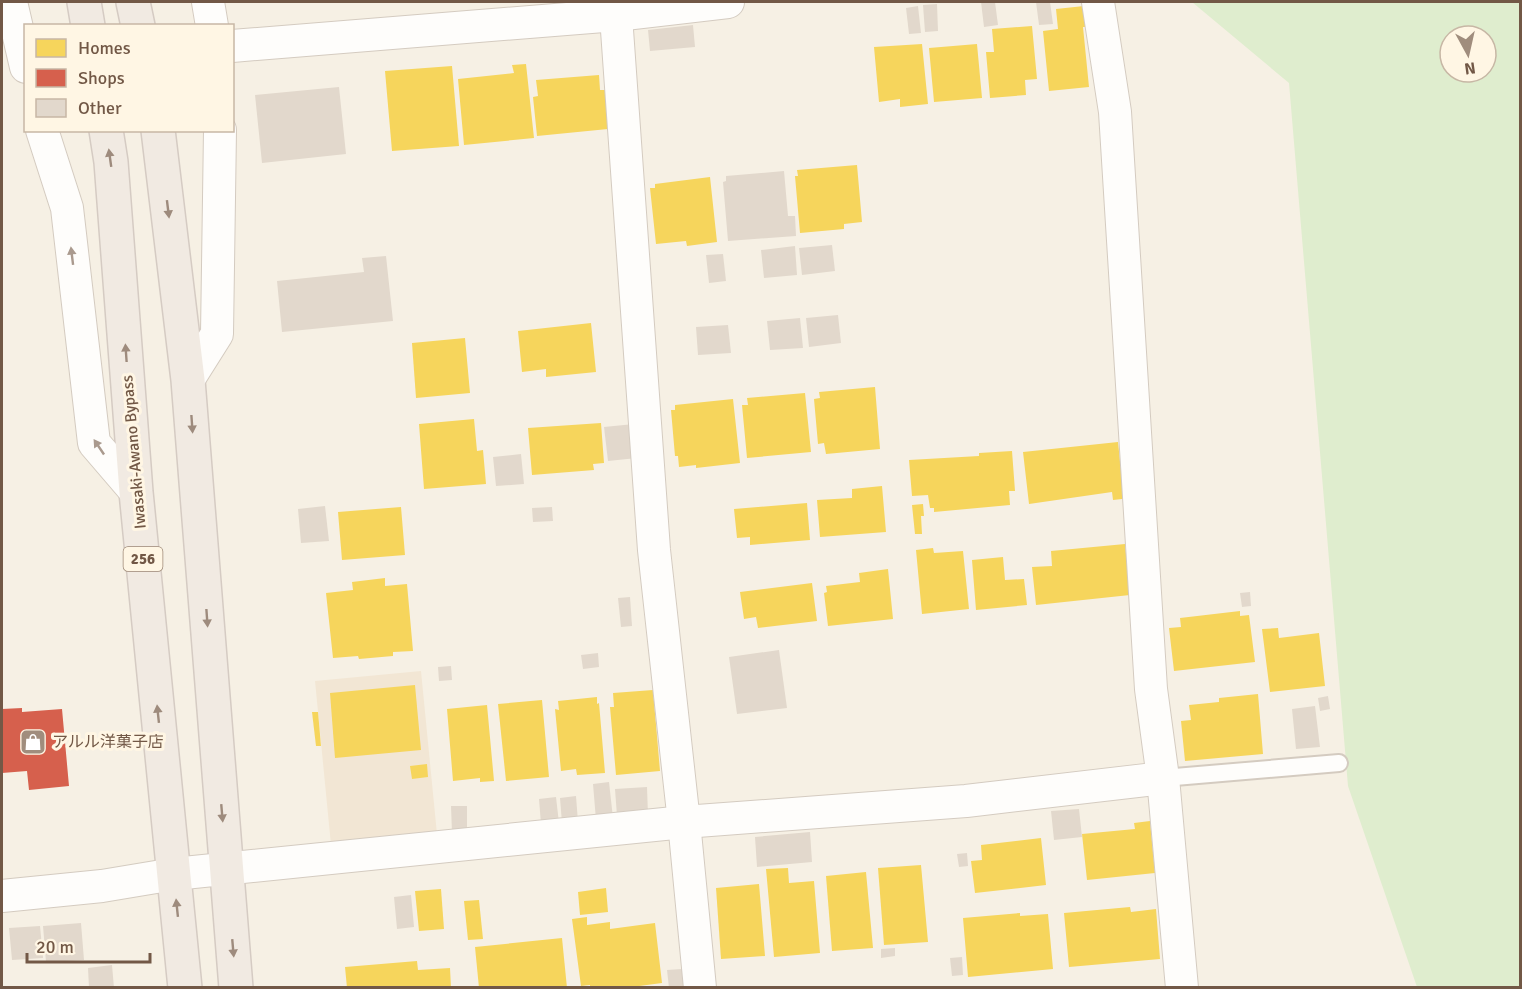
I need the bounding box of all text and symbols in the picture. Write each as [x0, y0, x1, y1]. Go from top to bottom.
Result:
legend [24, 24, 234, 132]
north arrow [1438, 24, 1498, 84]
text: Homes [78, 37, 131, 59]
text: N [1463, 57, 1477, 79]
text: Shops [78, 67, 125, 89]
text: Other [78, 97, 122, 119]
one-way arrow [106, 149, 115, 168]
one-way arrow [163, 200, 172, 219]
one-way arrow [68, 246, 77, 265]
one-way arrow [121, 343, 130, 362]
street label: Iwasaki-Awano Bypass [117, 374, 151, 530]
one-way arrow [187, 415, 197, 434]
one-way arrow [94, 439, 105, 456]
road number: 256 [124, 547, 162, 571]
one-way arrow [202, 609, 212, 628]
one-way arrow [153, 705, 163, 724]
shop icon: アルル洋菓子店 [18, 727, 48, 757]
place label: アルル洋菓子店 [52, 732, 164, 752]
one-way arrow [217, 803, 227, 822]
one-way arrow [172, 899, 182, 918]
scale bar [27, 926, 150, 964]
text: 20 m [36, 936, 74, 958]
one-way arrow [228, 939, 238, 958]

